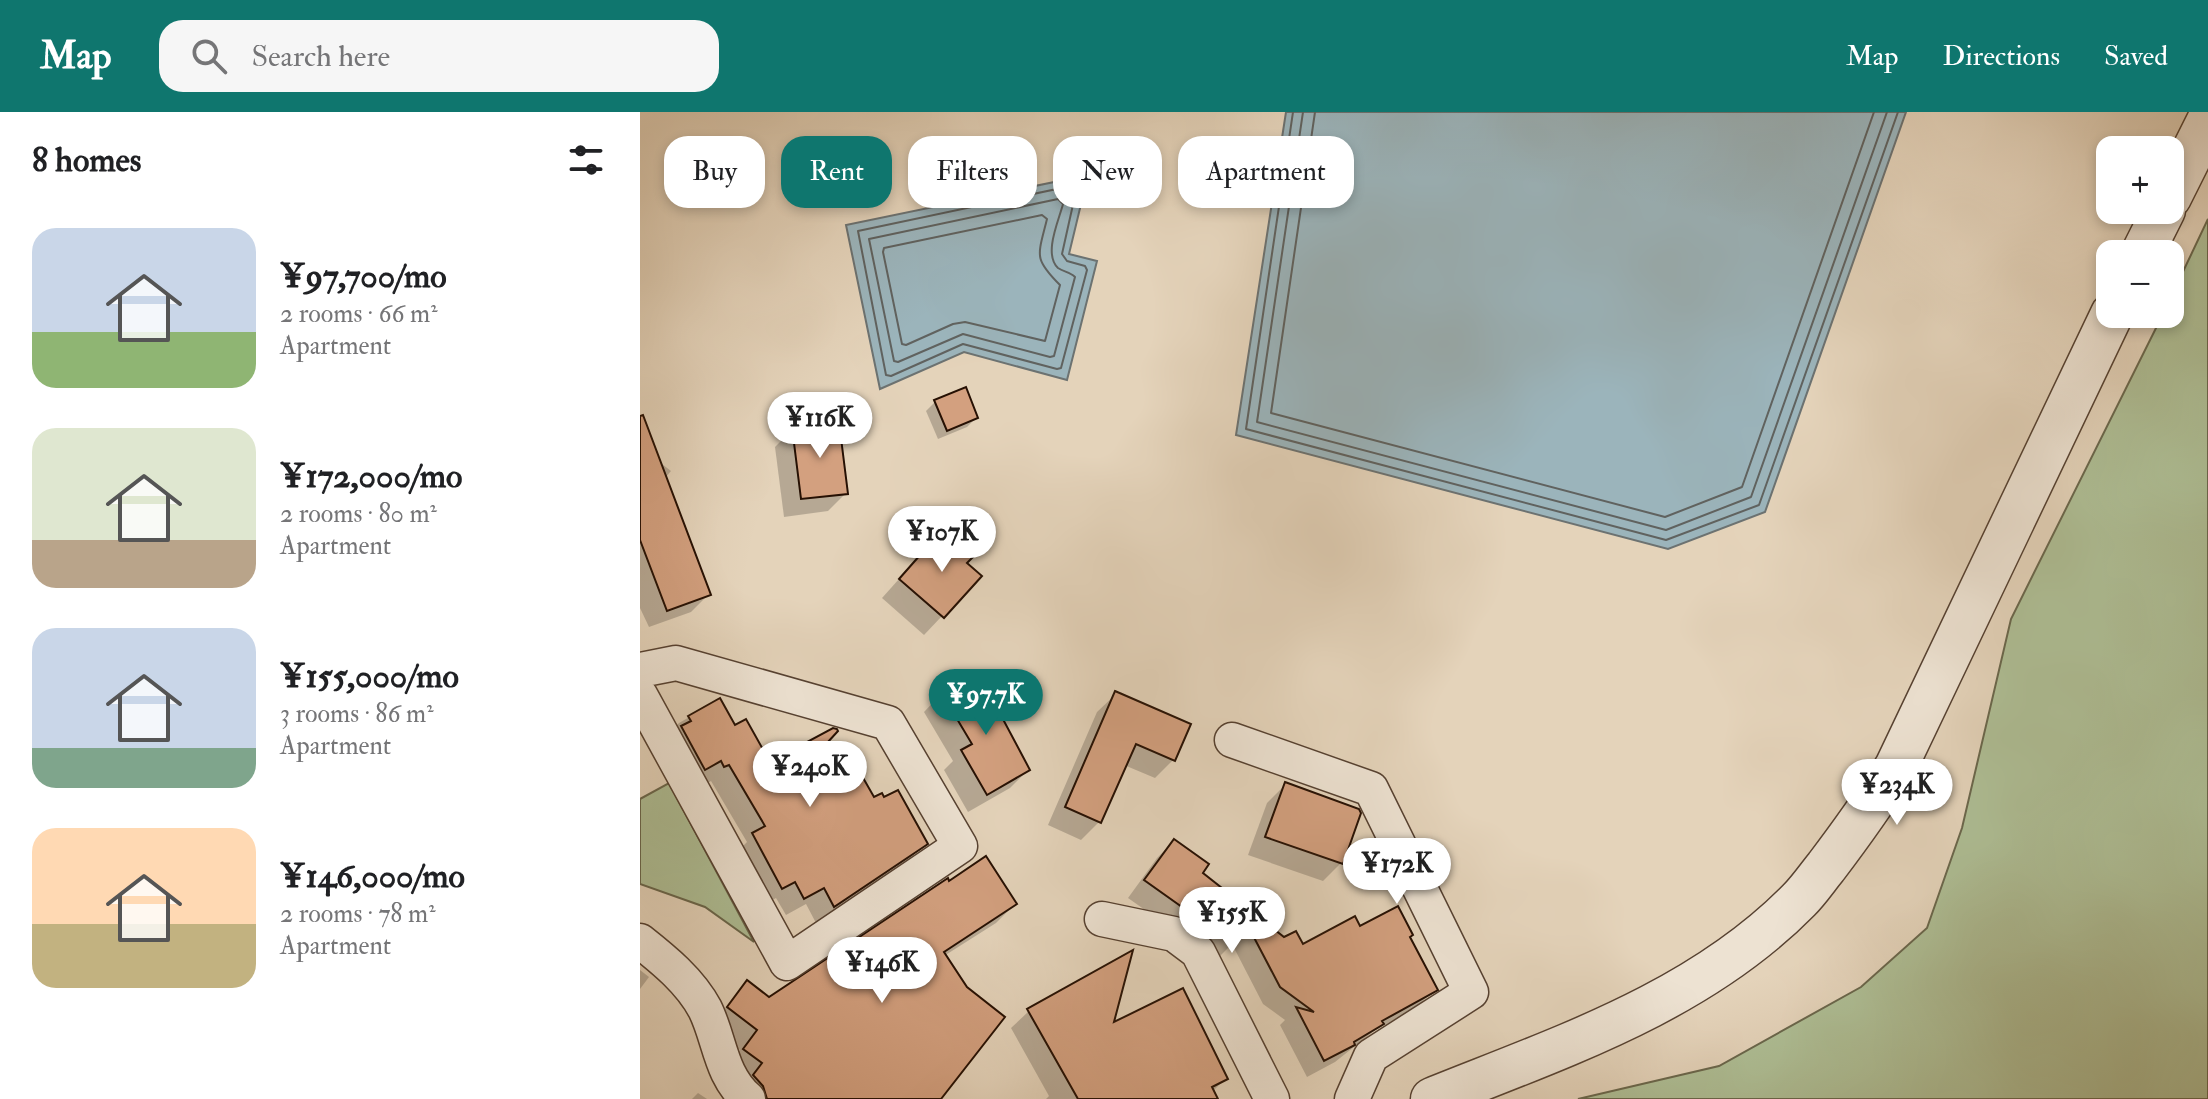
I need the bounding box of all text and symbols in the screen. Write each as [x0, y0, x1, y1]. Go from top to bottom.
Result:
search box [159, 20, 719, 92]
text: Map [40, 32, 111, 80]
icon: search [187, 34, 231, 78]
text: Search here [251, 38, 390, 75]
text: Map [1846, 39, 1899, 74]
text: Directions [1943, 39, 2060, 74]
text: Saved [2104, 39, 2168, 74]
chip: Buy [664, 136, 765, 208]
chip: Rent [781, 136, 892, 208]
chip: Filters [908, 136, 1037, 208]
chip: New [1053, 136, 1162, 208]
chip: Apartment [1178, 136, 1354, 208]
map controls [2096, 136, 2184, 328]
button: + [2096, 136, 2184, 224]
icon: filters [564, 138, 608, 182]
text: 8 homes [32, 139, 141, 182]
button: − [2096, 240, 2184, 328]
text: ¥97,700/mo [280, 255, 447, 298]
icon: home [96, 260, 192, 356]
text: 2 rooms · 66 m² [280, 298, 438, 330]
text: Apartment [280, 330, 391, 362]
pin: ¥116K [764, 392, 876, 460]
text: ¥116K [785, 402, 855, 434]
text: ¥172,000/mo [280, 455, 462, 498]
icon: home [96, 460, 192, 556]
text: 2 rooms · 80 m² [280, 498, 437, 530]
pin: ¥107K [886, 506, 998, 574]
text: ¥107K [906, 516, 978, 548]
text: Apartment [280, 530, 391, 562]
text: ¥155,000/mo [280, 655, 459, 698]
icon: home [96, 660, 192, 756]
pin: ¥97.7K [921, 669, 1051, 737]
text: ¥97.7K [947, 679, 1025, 711]
text: 3 rooms · 86 m² [280, 698, 434, 730]
text: Apartment [280, 730, 391, 762]
pin: ¥240K [754, 741, 866, 809]
text: ¥240K [771, 751, 849, 783]
pin: ¥234K [1841, 759, 1953, 827]
text: ¥234K [1860, 769, 1934, 801]
pin: ¥172K [1341, 838, 1453, 906]
text: ¥172K [1361, 848, 1433, 880]
text: ¥146,000/mo [280, 855, 465, 898]
icon: home [96, 860, 192, 956]
pin: ¥155K [1176, 887, 1288, 955]
text: ¥155K [1197, 897, 1267, 929]
text: 2 rooms · 78 m² [280, 898, 436, 930]
text: Apartment [280, 930, 391, 962]
pin: ¥146K [826, 937, 938, 1005]
text: ¥146K [845, 947, 919, 979]

